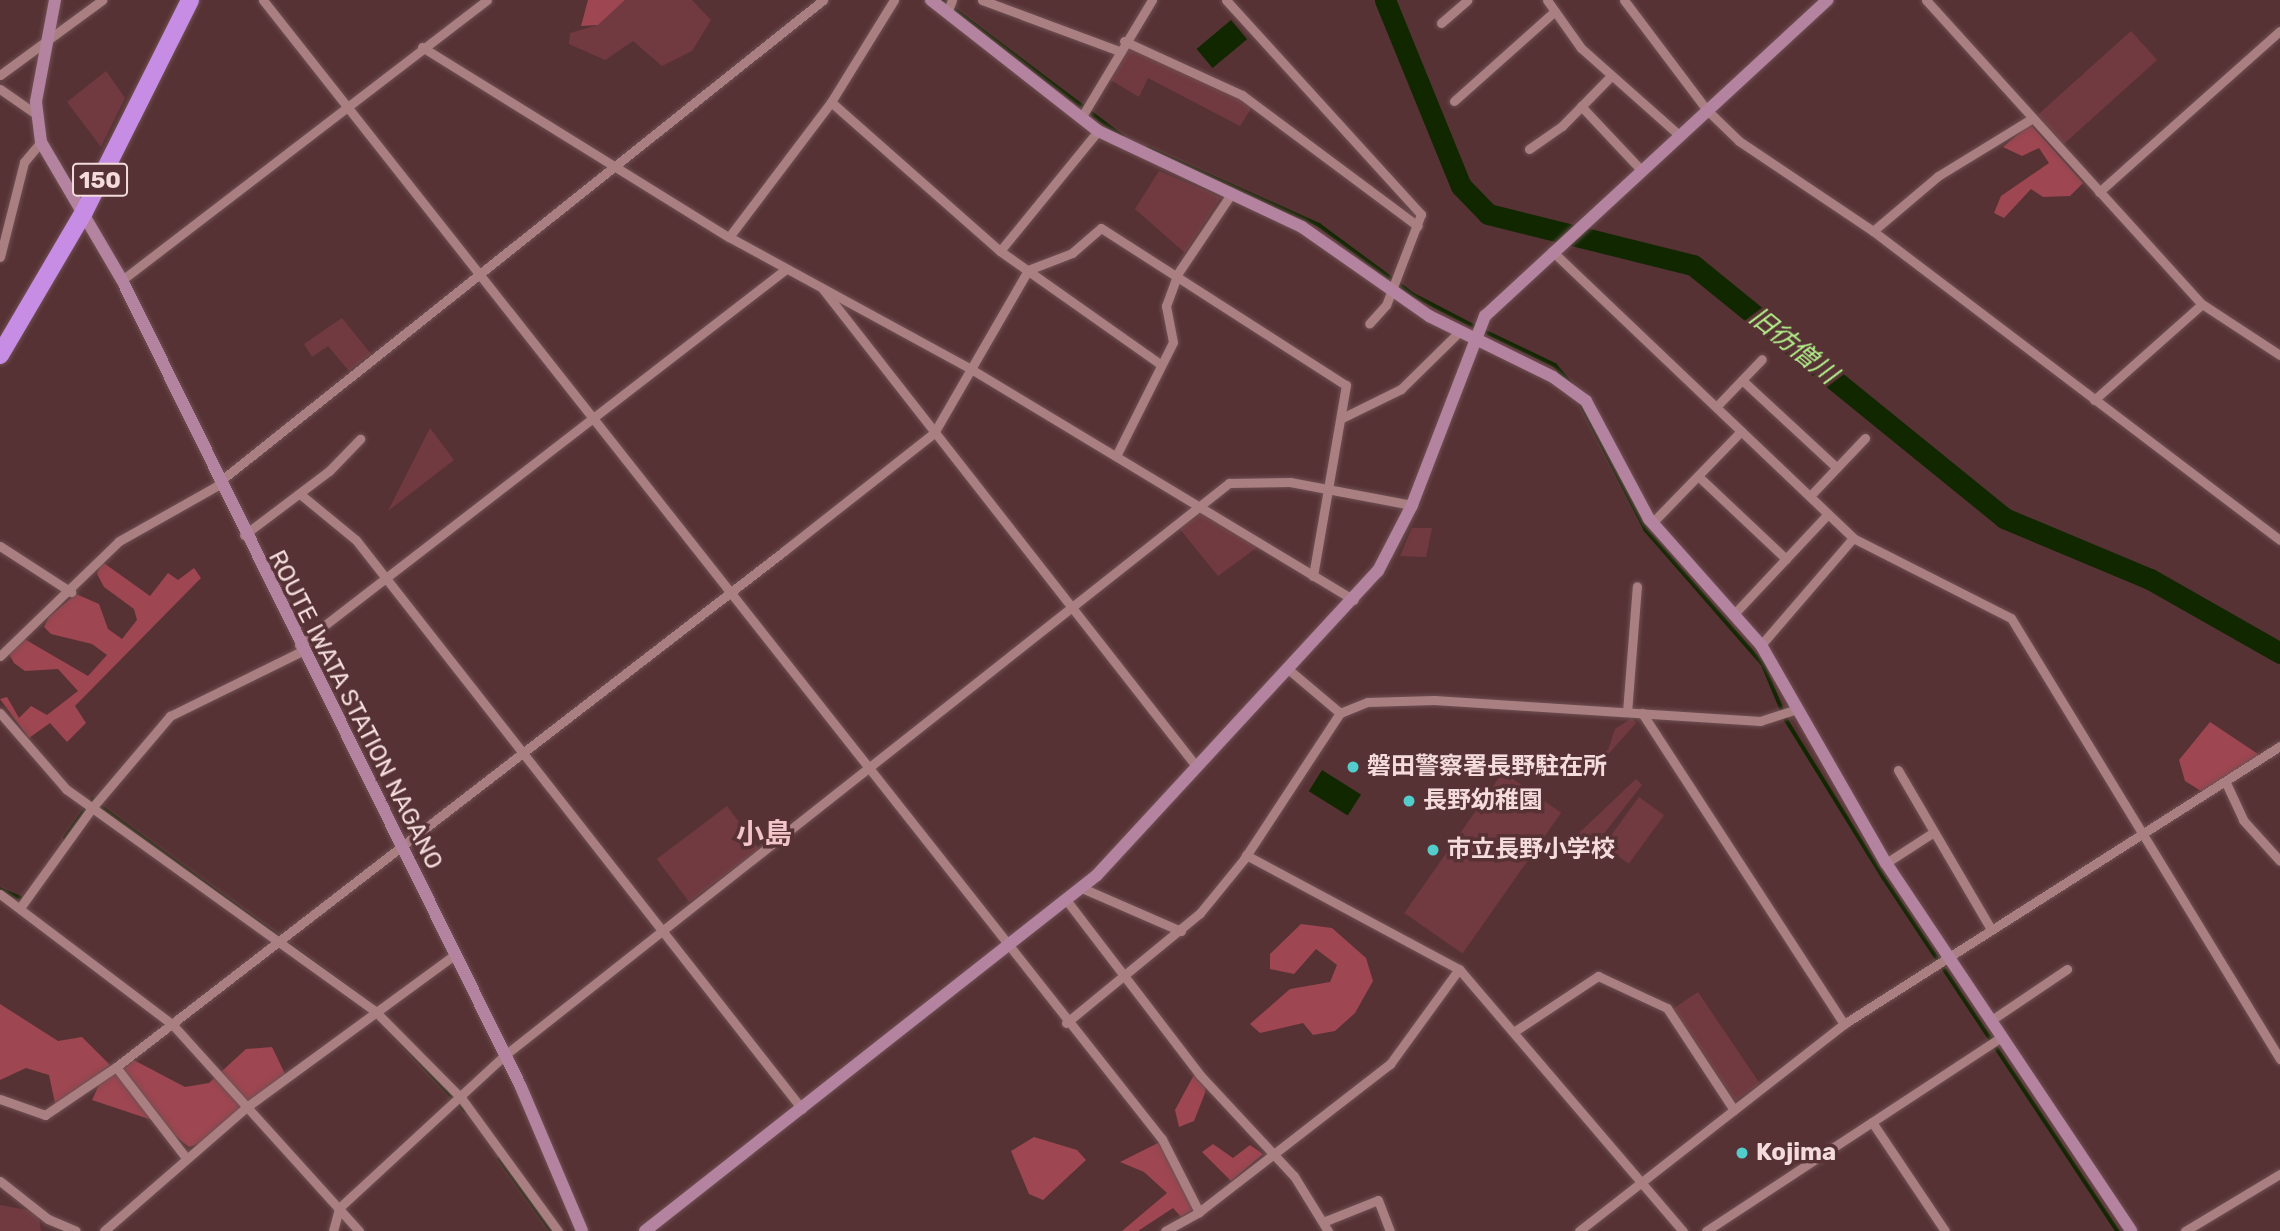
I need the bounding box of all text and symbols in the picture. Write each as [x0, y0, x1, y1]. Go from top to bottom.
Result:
road number: 150 [72, 160, 128, 200]
water label: 旧彷僧川 [1743, 301, 1843, 391]
street label: ROUTE IWATA STATION NAGANO [262, 546, 448, 874]
place label: 磐田警察署長野駐在所 [1367, 753, 1607, 781]
marker: 磐田警察署長野駐在所 [1345, 759, 1361, 775]
place label: 長野幼稚園 [1423, 787, 1543, 815]
marker: 長野幼稚園 [1401, 793, 1417, 809]
district label: 小島 [736, 817, 792, 851]
place label: 市立長野小学校 [1447, 836, 1615, 864]
marker: 市立長野小学校 [1425, 842, 1441, 858]
place label: Kojima [1756, 1139, 1836, 1167]
marker: Kojima [1734, 1145, 1750, 1161]

